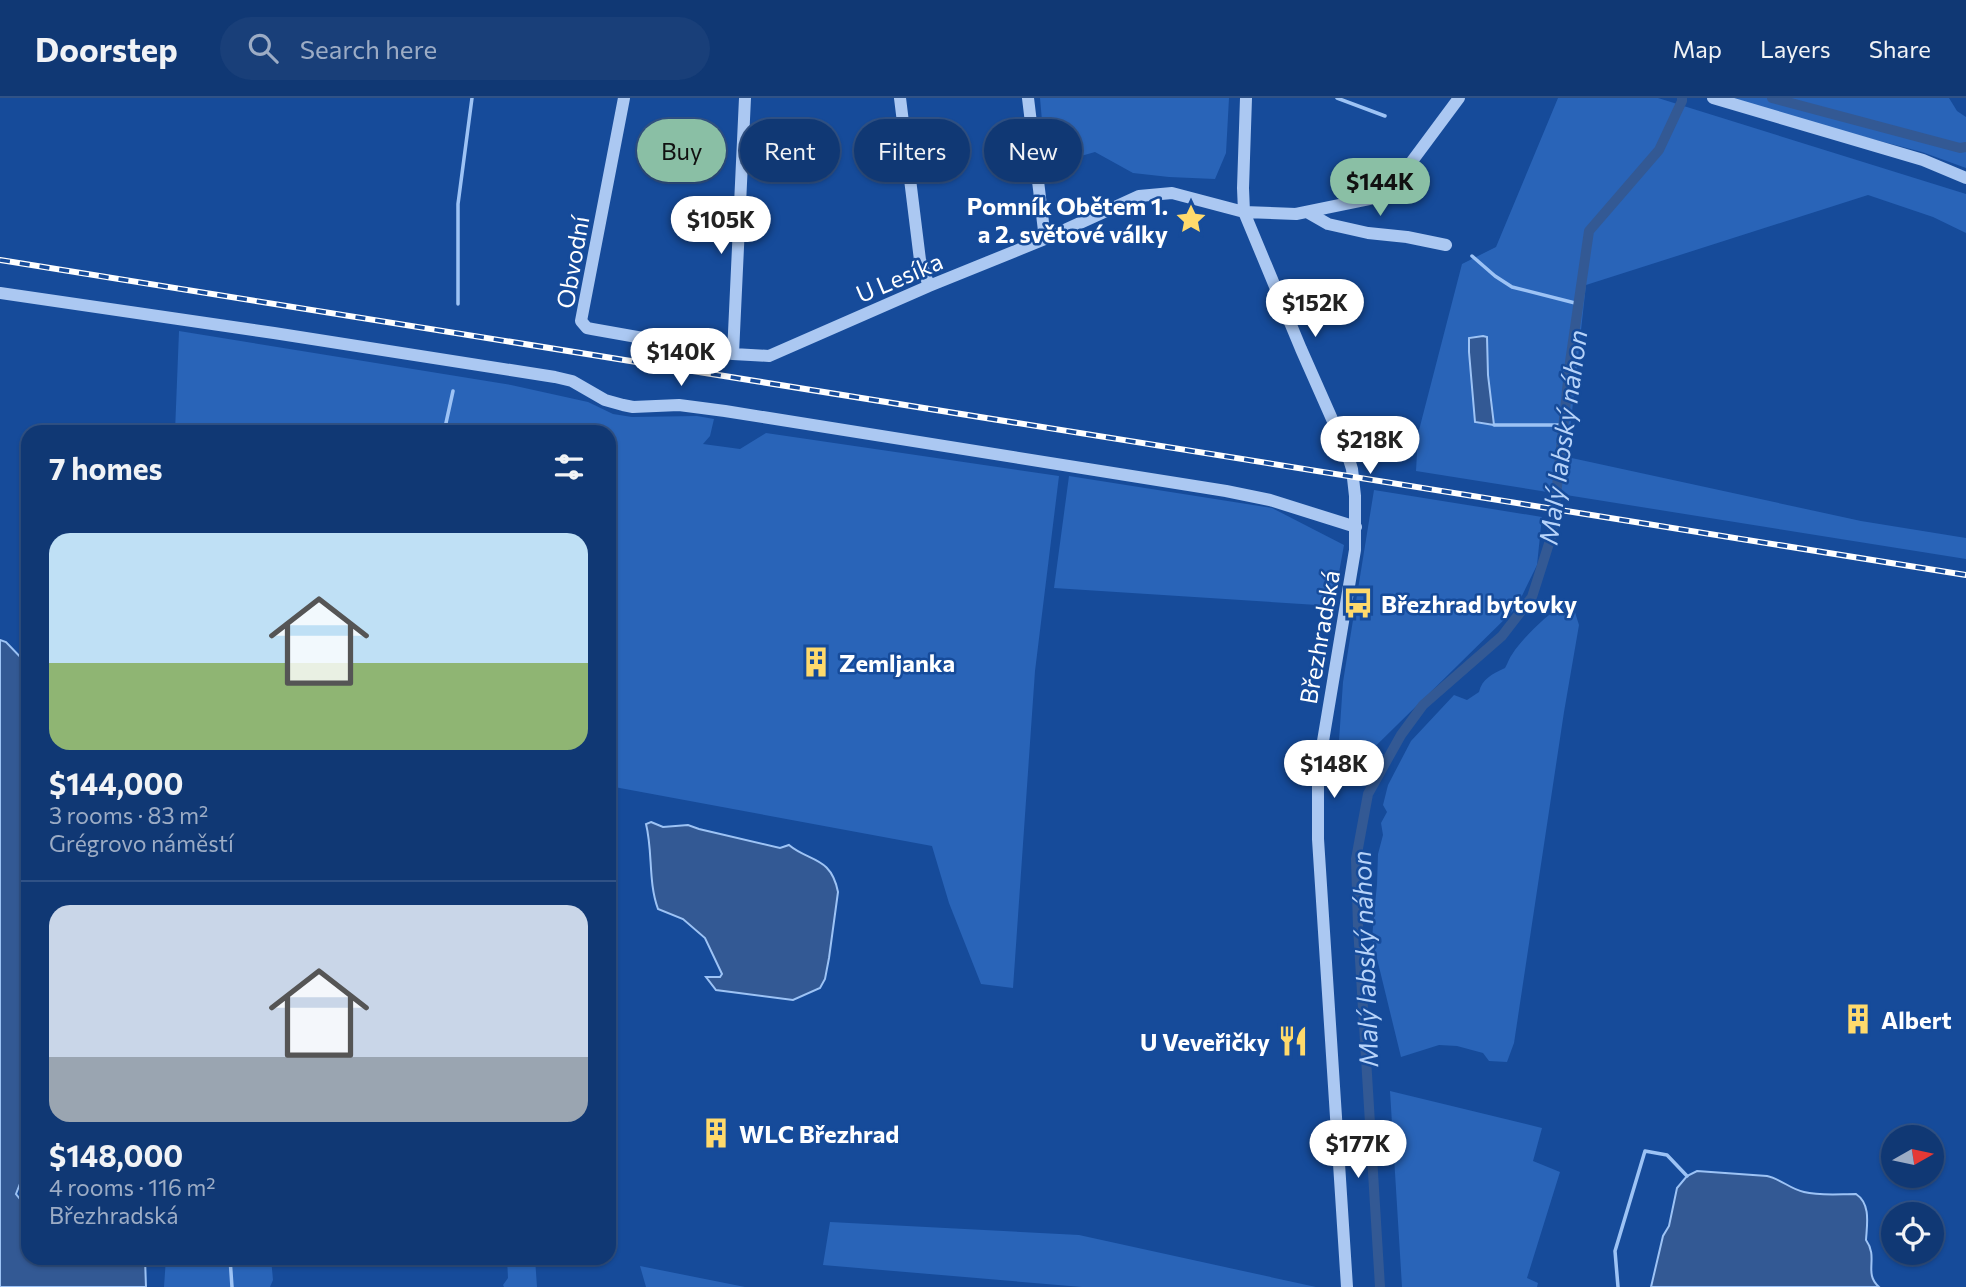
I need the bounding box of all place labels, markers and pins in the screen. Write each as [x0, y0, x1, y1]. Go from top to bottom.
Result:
pin: $144K [1331, 158, 1429, 218]
place label: Pomník Obětem 1. a 2. světové války [967, 191, 1168, 248]
pin: $105K [672, 197, 770, 256]
place icon: Pomník Obětem 1. a 2. světové války [1174, 202, 1208, 236]
pin: $152K [1266, 280, 1364, 339]
pin: $140K [632, 328, 730, 388]
pin: $218K [1321, 416, 1419, 476]
bus stop icon: Březhrad bytovky [1341, 586, 1375, 620]
place label: Březhrad bytovky [1381, 589, 1577, 618]
building icon: Zemljanka [799, 645, 833, 679]
place label: Zemljanka [839, 648, 955, 677]
pin: $148K [1285, 740, 1383, 800]
building icon: Albert [1841, 1002, 1875, 1036]
place label: Albert [1881, 1005, 1952, 1034]
restaurant icon: U Veveřičky [1276, 1024, 1310, 1058]
place label: U Veveřičky [1140, 1027, 1270, 1056]
building icon: WLC Březhrad [699, 1116, 733, 1150]
place label: WLC Březhrad [739, 1119, 899, 1148]
pin: $177K [1309, 1121, 1407, 1180]

